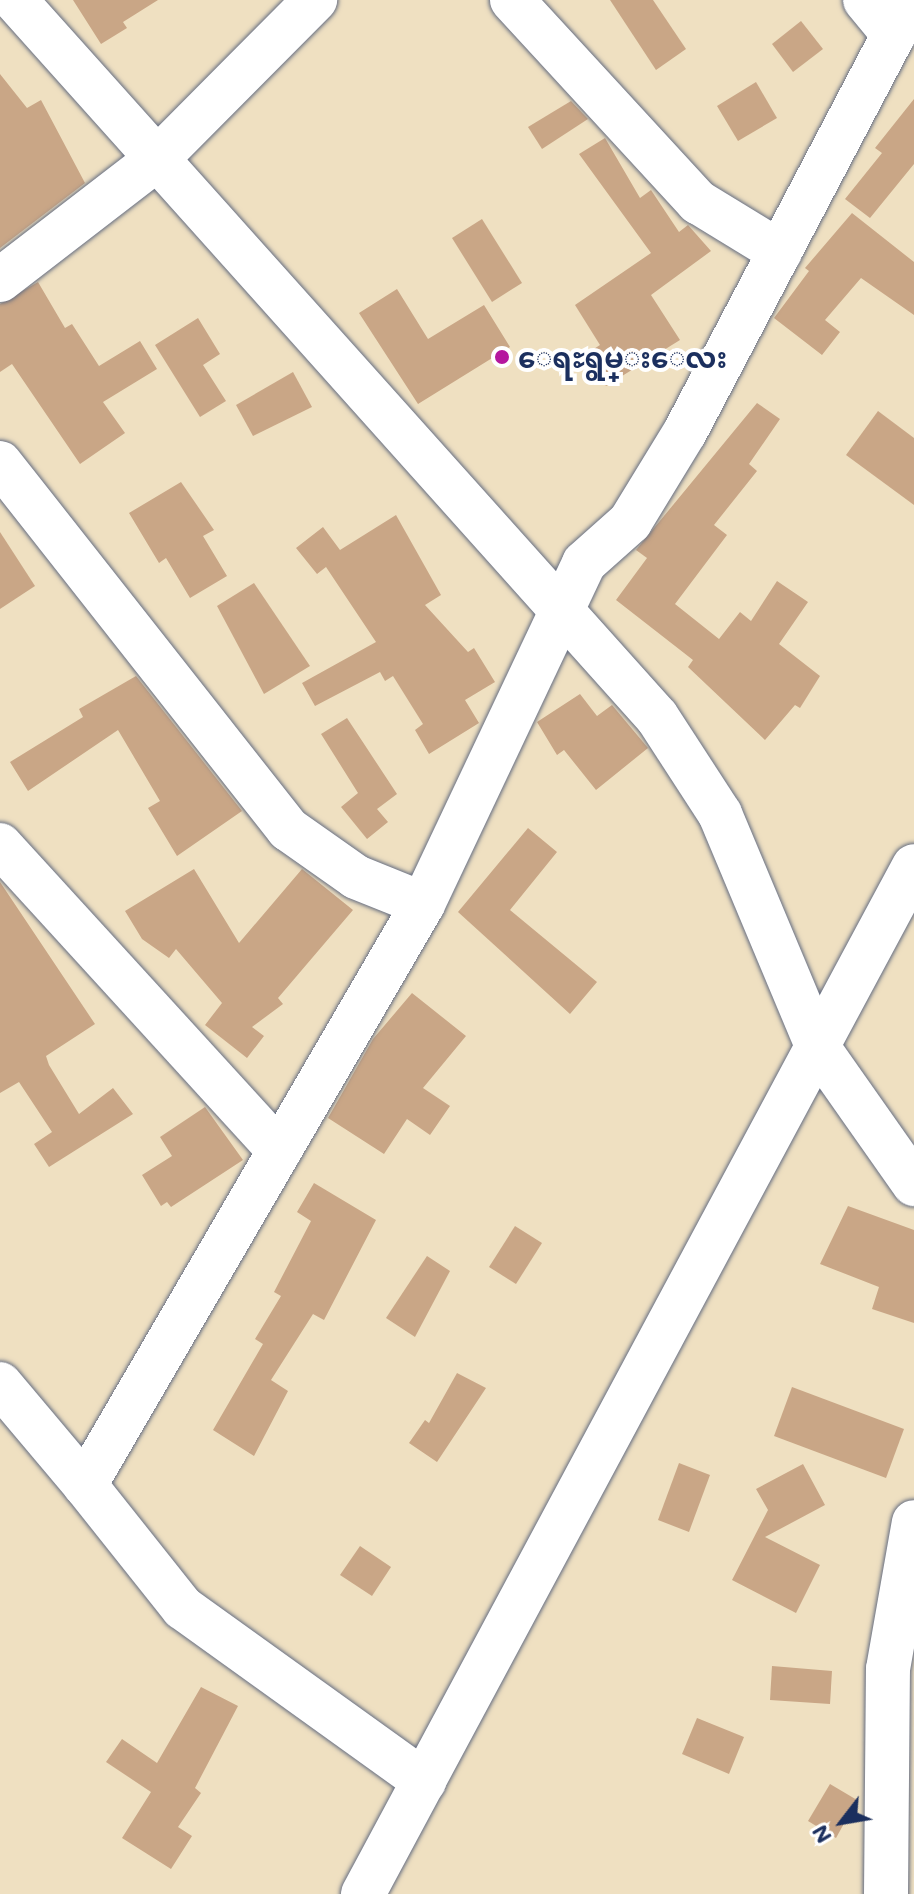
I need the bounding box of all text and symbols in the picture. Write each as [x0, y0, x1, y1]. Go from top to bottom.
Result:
place label: ေရႊရွမ္းေလး [518, 340, 727, 374]
marker: ေရႊရွမ္းေလး [493, 348, 511, 366]
north arrow [802, 1782, 882, 1862]
text: N [804, 1820, 838, 1849]

